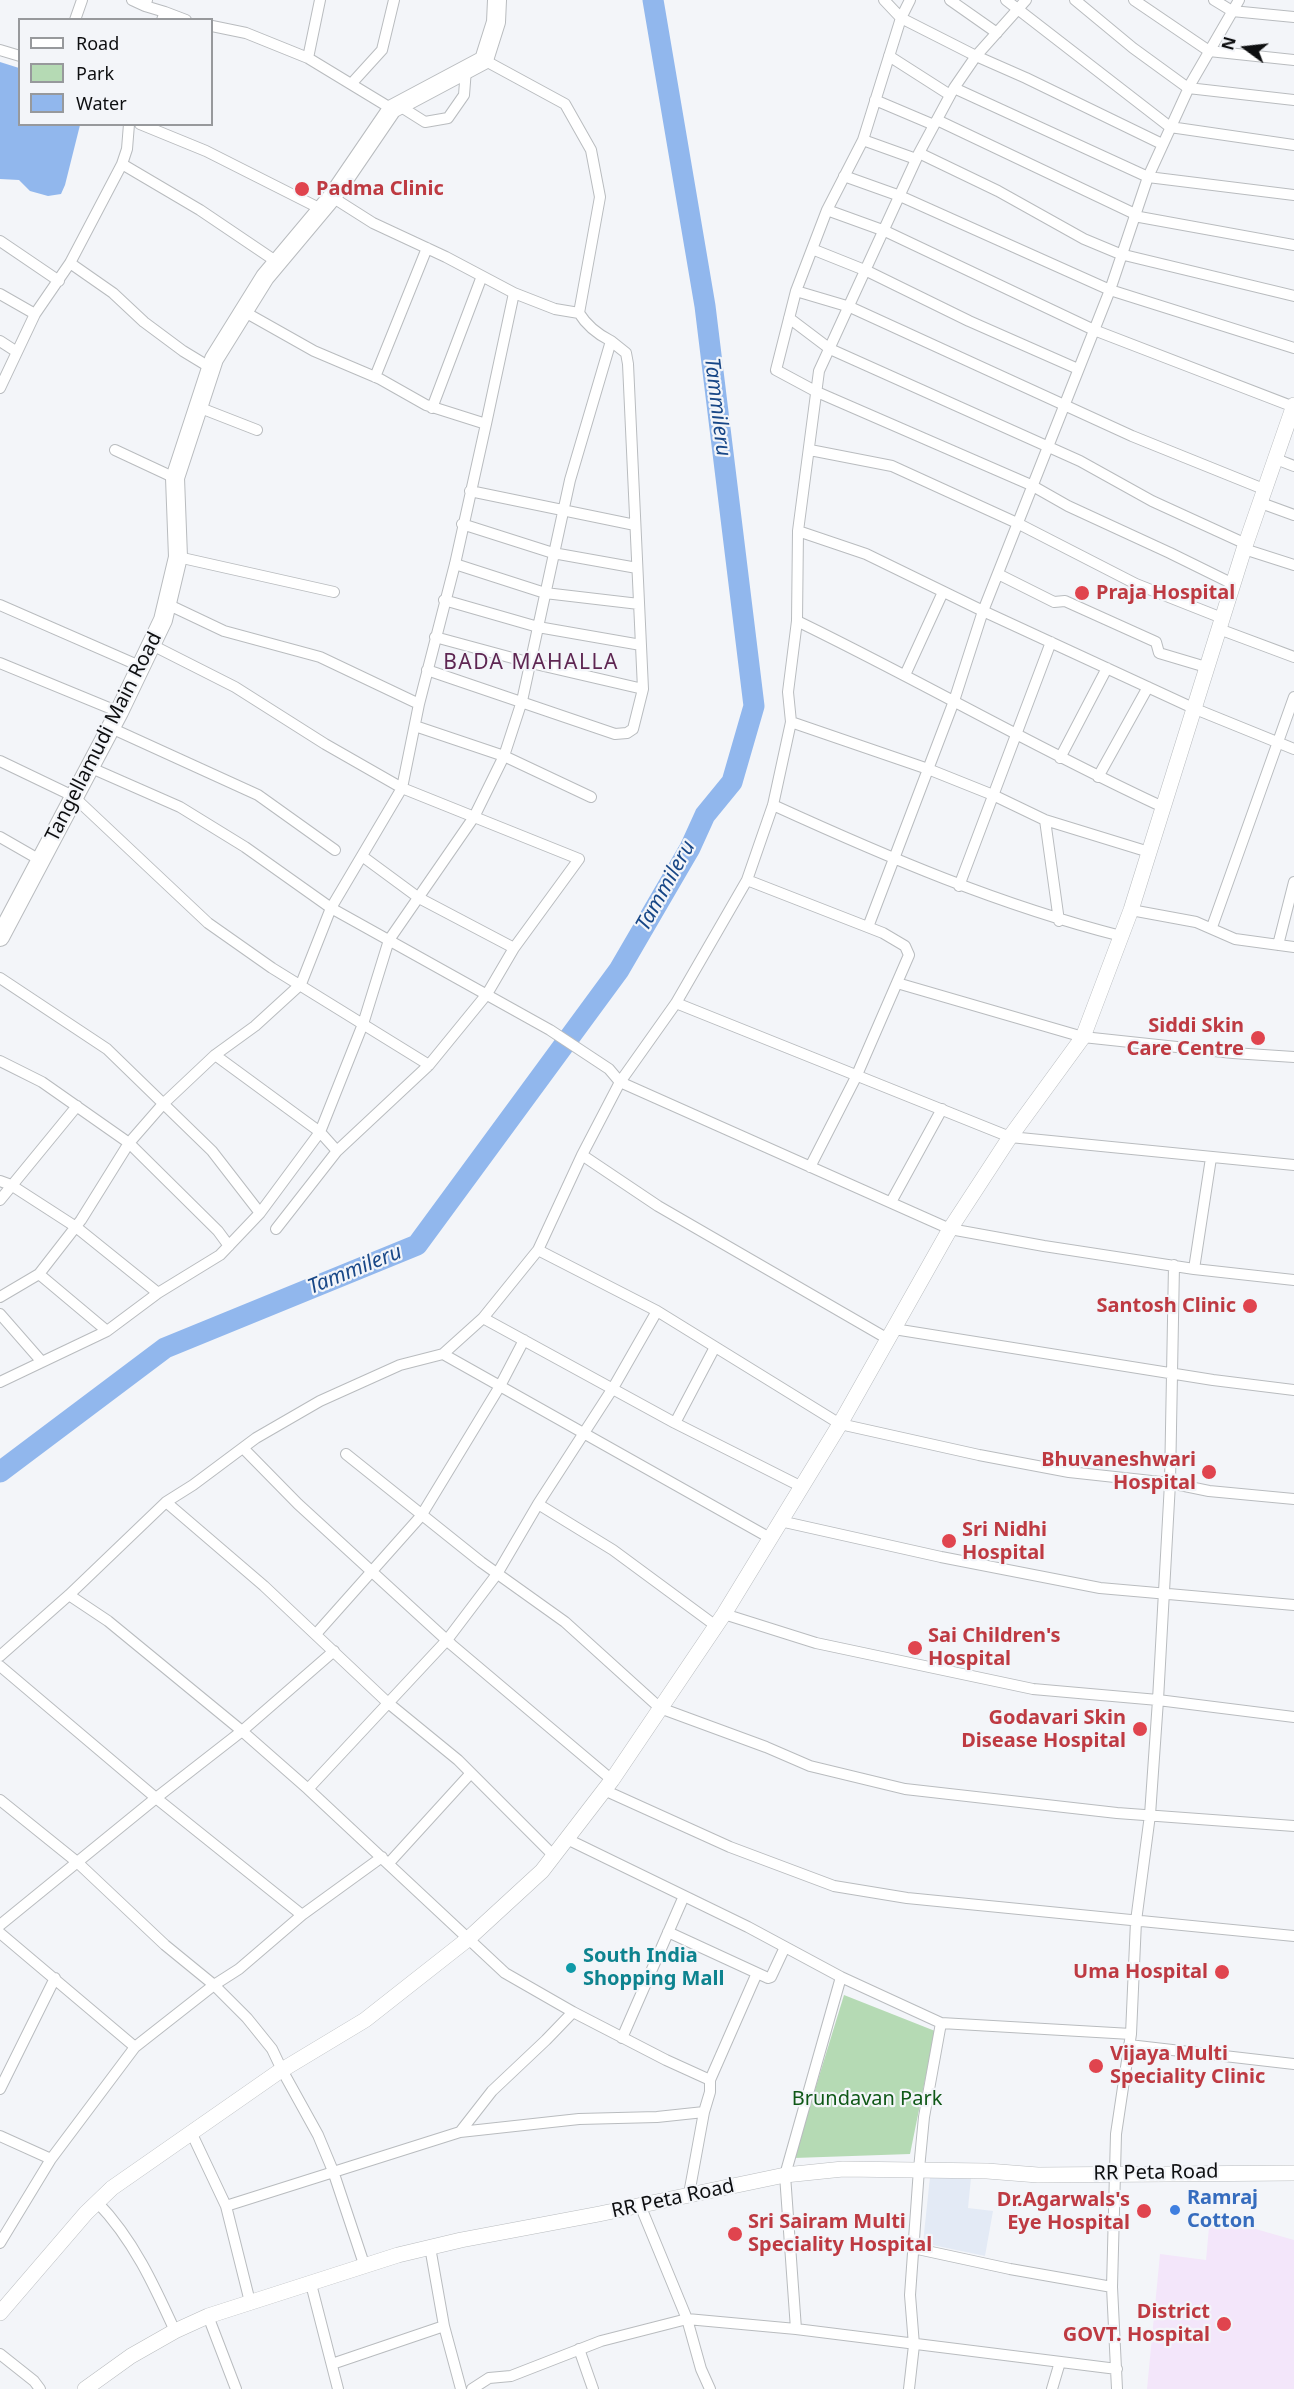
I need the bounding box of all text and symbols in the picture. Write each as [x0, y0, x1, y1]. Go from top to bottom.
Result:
legend [18, 18, 213, 126]
north arrow [1216, 18, 1276, 78]
text: Road [76, 31, 119, 55]
text: N [1216, 34, 1241, 52]
text: Park [76, 61, 114, 85]
text: Water [76, 91, 127, 115]
place label: Padma Clinic [316, 177, 444, 201]
marker: Padma Clinic [293, 180, 311, 198]
water label: Tammileru [698, 356, 736, 458]
place label: Praja Hospital [1096, 581, 1235, 605]
marker: Praja Hospital [1073, 584, 1091, 602]
street label: Tangellamudi Main Road [41, 628, 167, 846]
district label: BADA MAHALLA [443, 650, 619, 676]
water label: Tammileru [631, 836, 701, 936]
place label: Siddi Skin Care Centre [1127, 1014, 1244, 1061]
marker: Siddi Skin Care Centre [1249, 1029, 1267, 1047]
water label: Tammileru [304, 1240, 406, 1300]
place label: Santosh Clinic [1097, 1294, 1236, 1318]
marker: Santosh Clinic [1241, 1297, 1259, 1315]
place label: Bhuvaneshwari Hospital [1041, 1448, 1196, 1495]
marker: Bhuvaneshwari Hospital [1200, 1463, 1218, 1481]
place label: Sri Nidhi Hospital [962, 1518, 1047, 1565]
marker: Sri Nidhi Hospital [940, 1532, 958, 1550]
place label: Sai Children's Hospital [928, 1624, 1061, 1671]
marker: Sai Children's Hospital [906, 1639, 924, 1657]
place label: Godavari Skin Disease Hospital [961, 1706, 1126, 1753]
marker: Godavari Skin Disease Hospital [1131, 1720, 1149, 1738]
place label: South India Shopping Mall [583, 1944, 724, 1991]
place label: Uma Hospital [1073, 1960, 1208, 1984]
marker: South India Shopping Mall [564, 1961, 578, 1975]
marker: Uma Hospital [1213, 1963, 1231, 1981]
place label: Vijaya Multi Speciality Clinic [1110, 2042, 1265, 2089]
marker: Vijaya Multi Speciality Clinic [1087, 2057, 1105, 2075]
park label: Brundavan Park [792, 2087, 942, 2111]
street label: RR Peta Road [1093, 2160, 1219, 2186]
street label: RR Peta Road [609, 2174, 737, 2224]
place label: Ramraj Cotton [1187, 2186, 1258, 2233]
place label: Dr.Agarwals's Eye Hospital [997, 2188, 1130, 2235]
marker: Dr.Agarwals's Eye Hospital [1135, 2202, 1153, 2220]
marker: Ramraj Cotton [1168, 2203, 1182, 2217]
place label: Sri Sairam Multi Speciality Hospital [748, 2210, 932, 2257]
marker: Sri Sairam Multi Speciality Hospital [726, 2225, 744, 2243]
place label: District GOVT. Hospital [1063, 2300, 1210, 2347]
marker: District GOVT. Hospital [1215, 2315, 1233, 2333]

